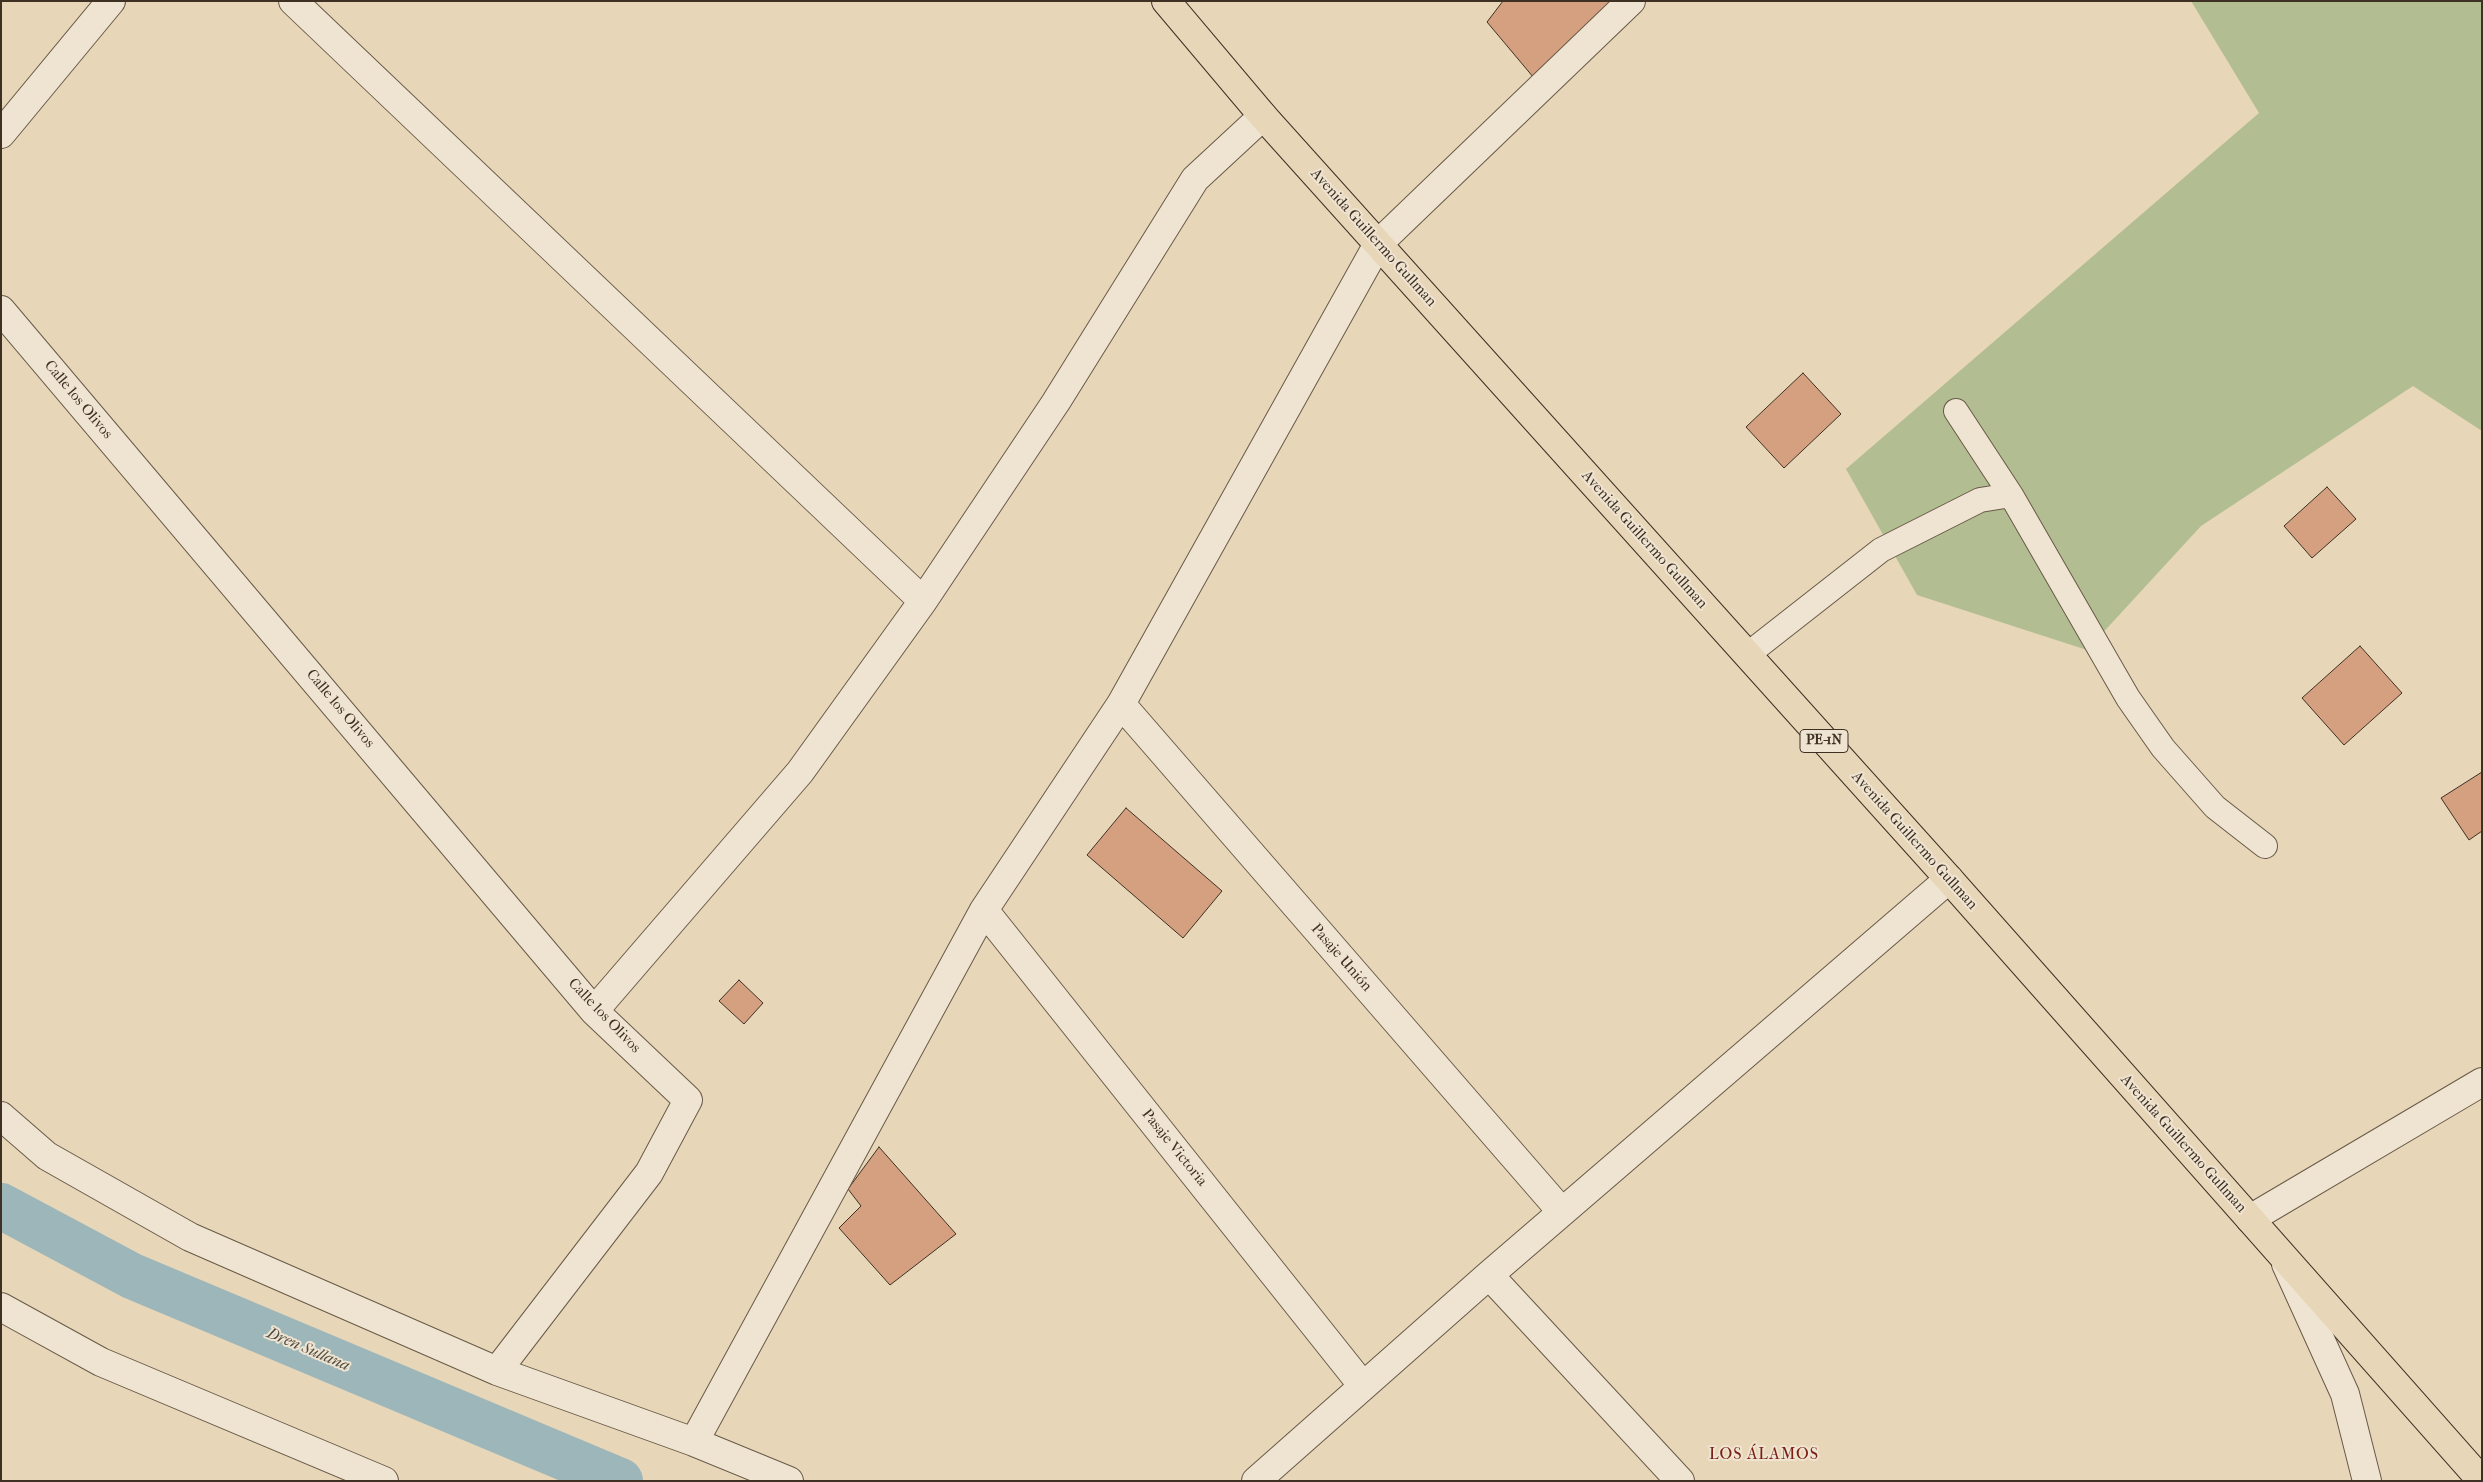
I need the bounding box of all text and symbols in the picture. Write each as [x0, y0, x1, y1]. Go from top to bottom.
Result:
street label: Avenida Guillermo Gullman [1306, 165, 1440, 311]
street label: Calle los Olivos [40, 357, 116, 443]
street label: Avenida Guillermo Gullman [1577, 467, 1711, 613]
street label: Calle los Olivos [302, 666, 378, 752]
road number: PE-1N [1800, 729, 1848, 752]
street label: Avenida Guillermo Gullman [1847, 768, 1981, 914]
street label: Pasaje Unión [1307, 921, 1375, 995]
street label: Calle los Olivos [564, 975, 644, 1057]
street label: Avenida Guillermo Gullman [2116, 1071, 2250, 1217]
street label: Pasaje Victoria [1137, 1106, 1211, 1190]
water label: Dren Sullana [264, 1324, 352, 1376]
district label: LOS ÁLAMOS [1708, 1445, 1820, 1465]

